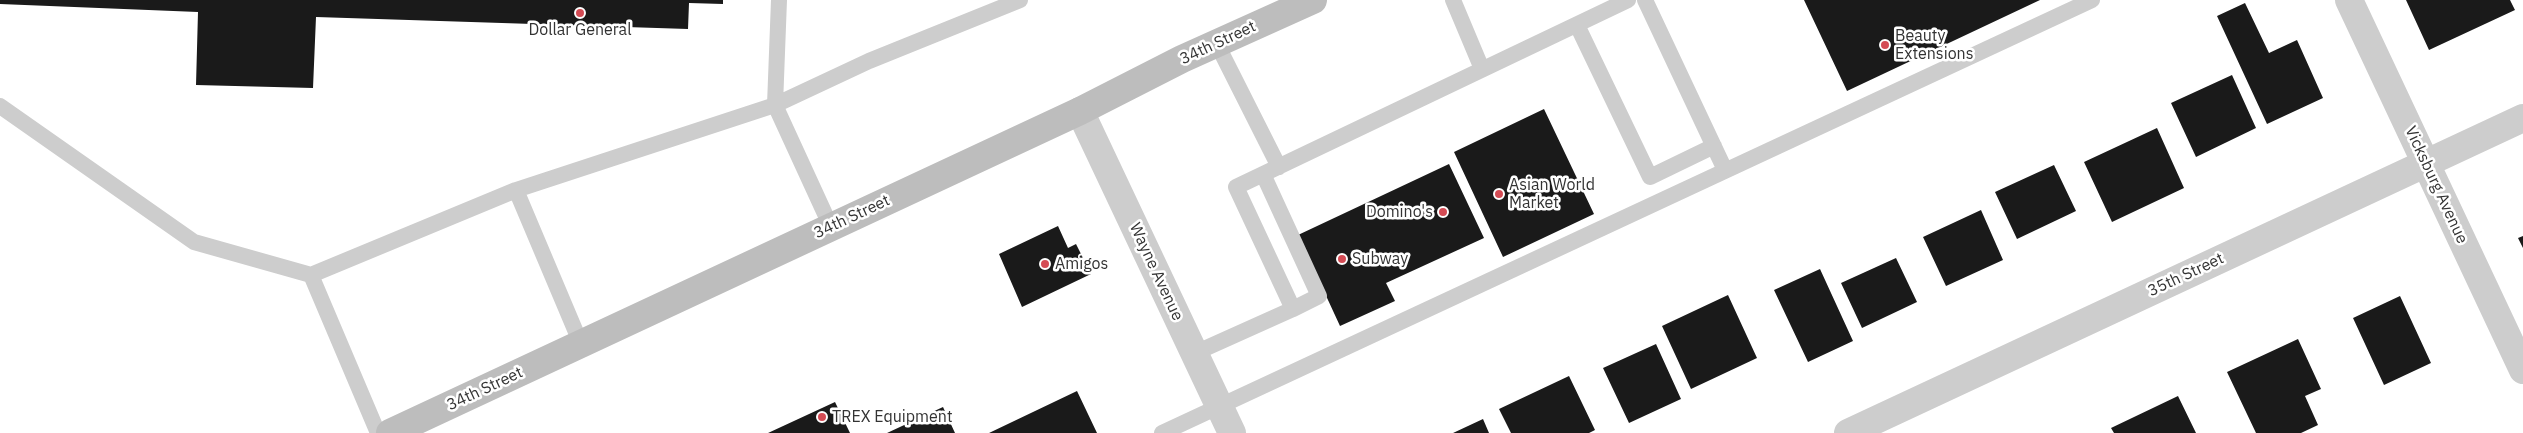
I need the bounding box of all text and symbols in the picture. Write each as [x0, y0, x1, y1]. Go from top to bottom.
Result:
marker: Dollar General [574, 7, 586, 19]
street label: 34th Street [1177, 17, 1259, 69]
place label: Dollar General [529, 20, 631, 40]
place label: Beauty Extensions [1895, 26, 1973, 64]
marker: Beauty Extensions [1879, 39, 1891, 51]
street label: Vicksburg Avenue [2400, 123, 2472, 247]
place label: Asian World Market [1509, 175, 1595, 213]
marker: Asian World Market [1493, 188, 1505, 200]
street label: 34th Street [811, 191, 893, 243]
place label: Domino's [1366, 202, 1433, 222]
marker: Domino's [1437, 206, 1449, 218]
street label: Wayne Avenue [1125, 220, 1187, 324]
place label: Subway [1352, 249, 1408, 269]
street label: 35th Street [2145, 249, 2227, 301]
marker: Subway [1336, 253, 1348, 265]
place label: Amigos [1055, 254, 1108, 274]
marker: Amigos [1039, 258, 1051, 270]
street label: 34th Street [444, 363, 526, 415]
place label: TREX Equipment [832, 407, 953, 427]
marker: TREX Equipment [816, 411, 828, 423]

